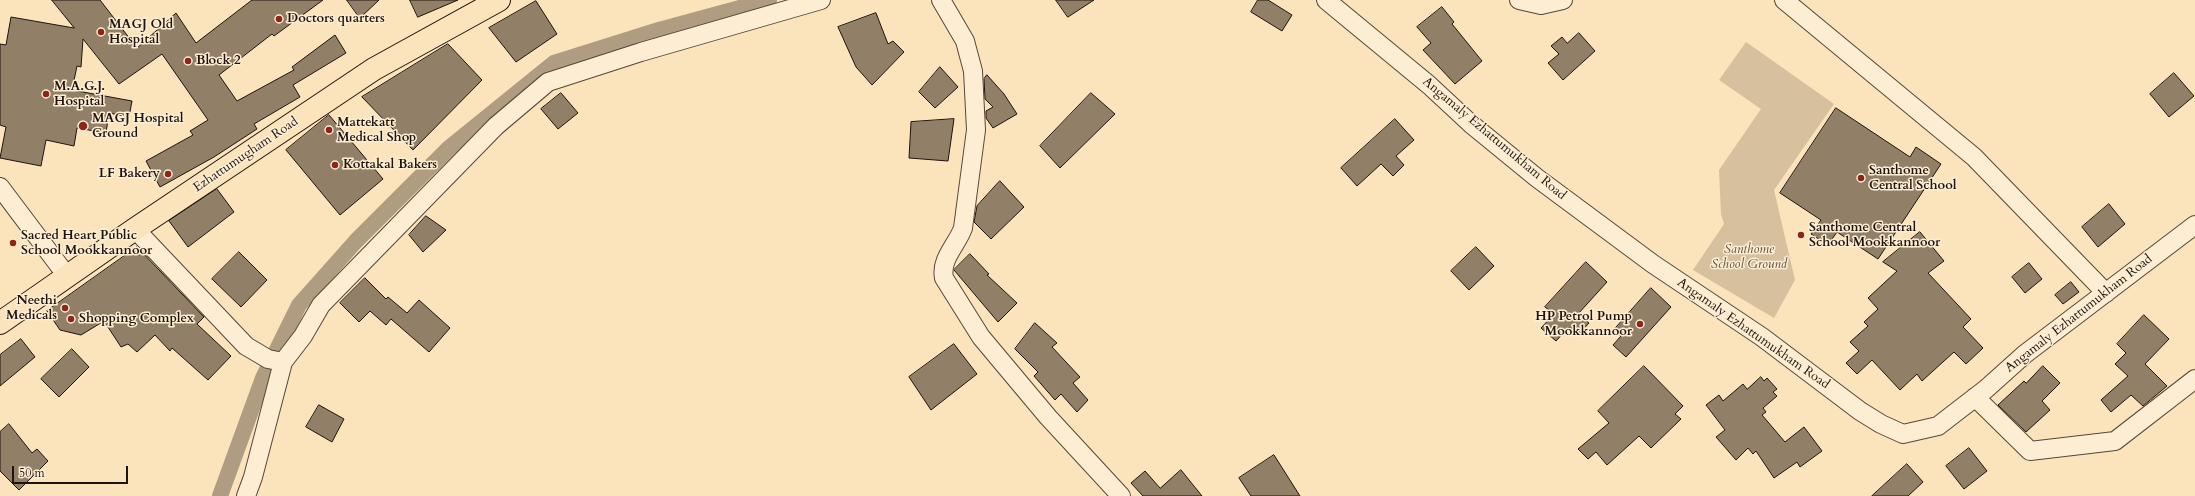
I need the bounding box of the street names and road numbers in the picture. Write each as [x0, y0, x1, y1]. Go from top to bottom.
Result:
street label: Angamaly Ezhattumukham Road [1419, 74, 1569, 204]
street label: Ezhattumugham Road [191, 114, 301, 196]
street label: Angamaly Ezhattumukham Road [2002, 252, 2156, 376]
street label: Angamaly Ezhattumukham Road [1674, 275, 1832, 393]

